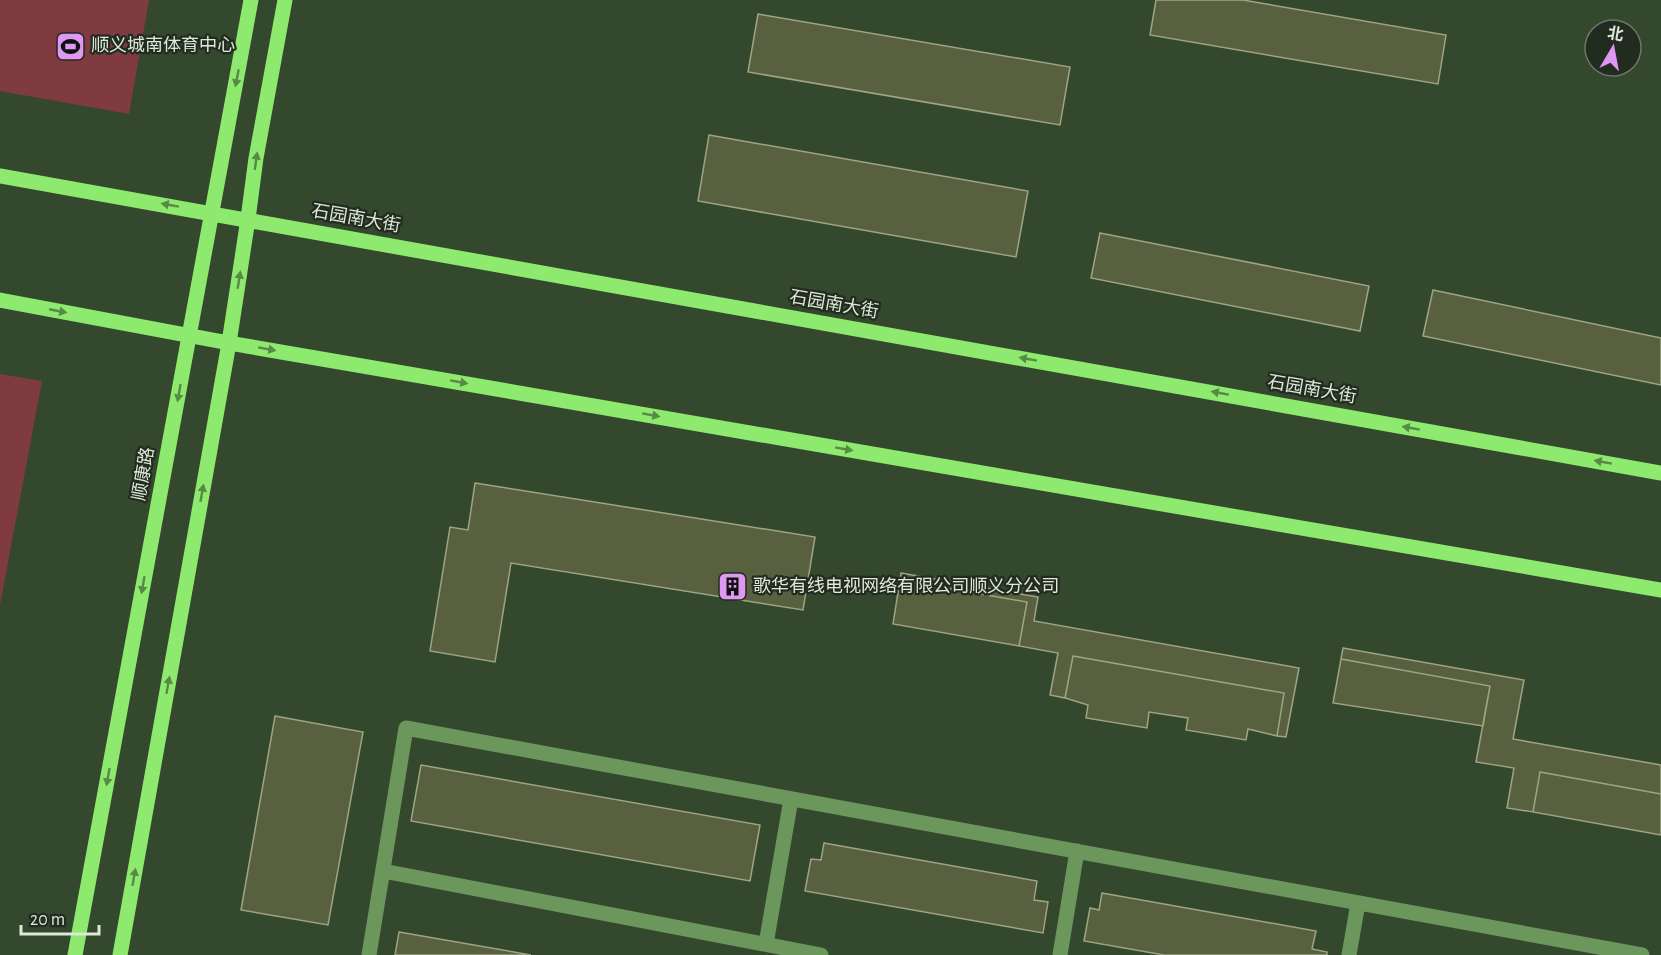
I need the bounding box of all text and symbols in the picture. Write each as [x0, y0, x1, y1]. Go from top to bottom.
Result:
north arrow [1583, 18, 1643, 78]
text: 北 [1606, 24, 1625, 43]
sports icon: 顺义城南体育中心 [54, 30, 86, 62]
place label: 顺义城南体育中心 [91, 35, 235, 55]
one-way arrow [232, 69, 241, 88]
one-way arrow [251, 152, 260, 171]
one-way arrow [161, 200, 180, 209]
street label: 石园南大街 [310, 200, 402, 236]
one-way arrow [234, 270, 243, 289]
street label: 石园南大街 [788, 286, 880, 322]
one-way arrow [48, 307, 67, 316]
one-way arrow [258, 345, 277, 354]
one-way arrow [1018, 354, 1037, 363]
street label: 石园南大街 [1266, 371, 1358, 407]
one-way arrow [450, 378, 469, 387]
one-way arrow [174, 384, 183, 403]
one-way arrow [1210, 389, 1229, 398]
one-way arrow [642, 411, 661, 420]
one-way arrow [1402, 423, 1421, 432]
one-way arrow [834, 444, 853, 453]
street label: 顺康路 [128, 446, 158, 502]
one-way arrow [1594, 457, 1613, 466]
one-way arrow [198, 483, 207, 502]
building icon: 歌华有线电视网络有限公司顺义分公司 [716, 571, 748, 603]
one-way arrow [138, 576, 147, 595]
place label: 歌华有线电视网络有限公司顺义分公司 [753, 576, 1059, 596]
one-way arrow [164, 675, 173, 694]
one-way arrow [103, 768, 112, 787]
one-way arrow [130, 867, 139, 886]
scale bar [21, 898, 99, 936]
text: 20 m [30, 911, 65, 929]

